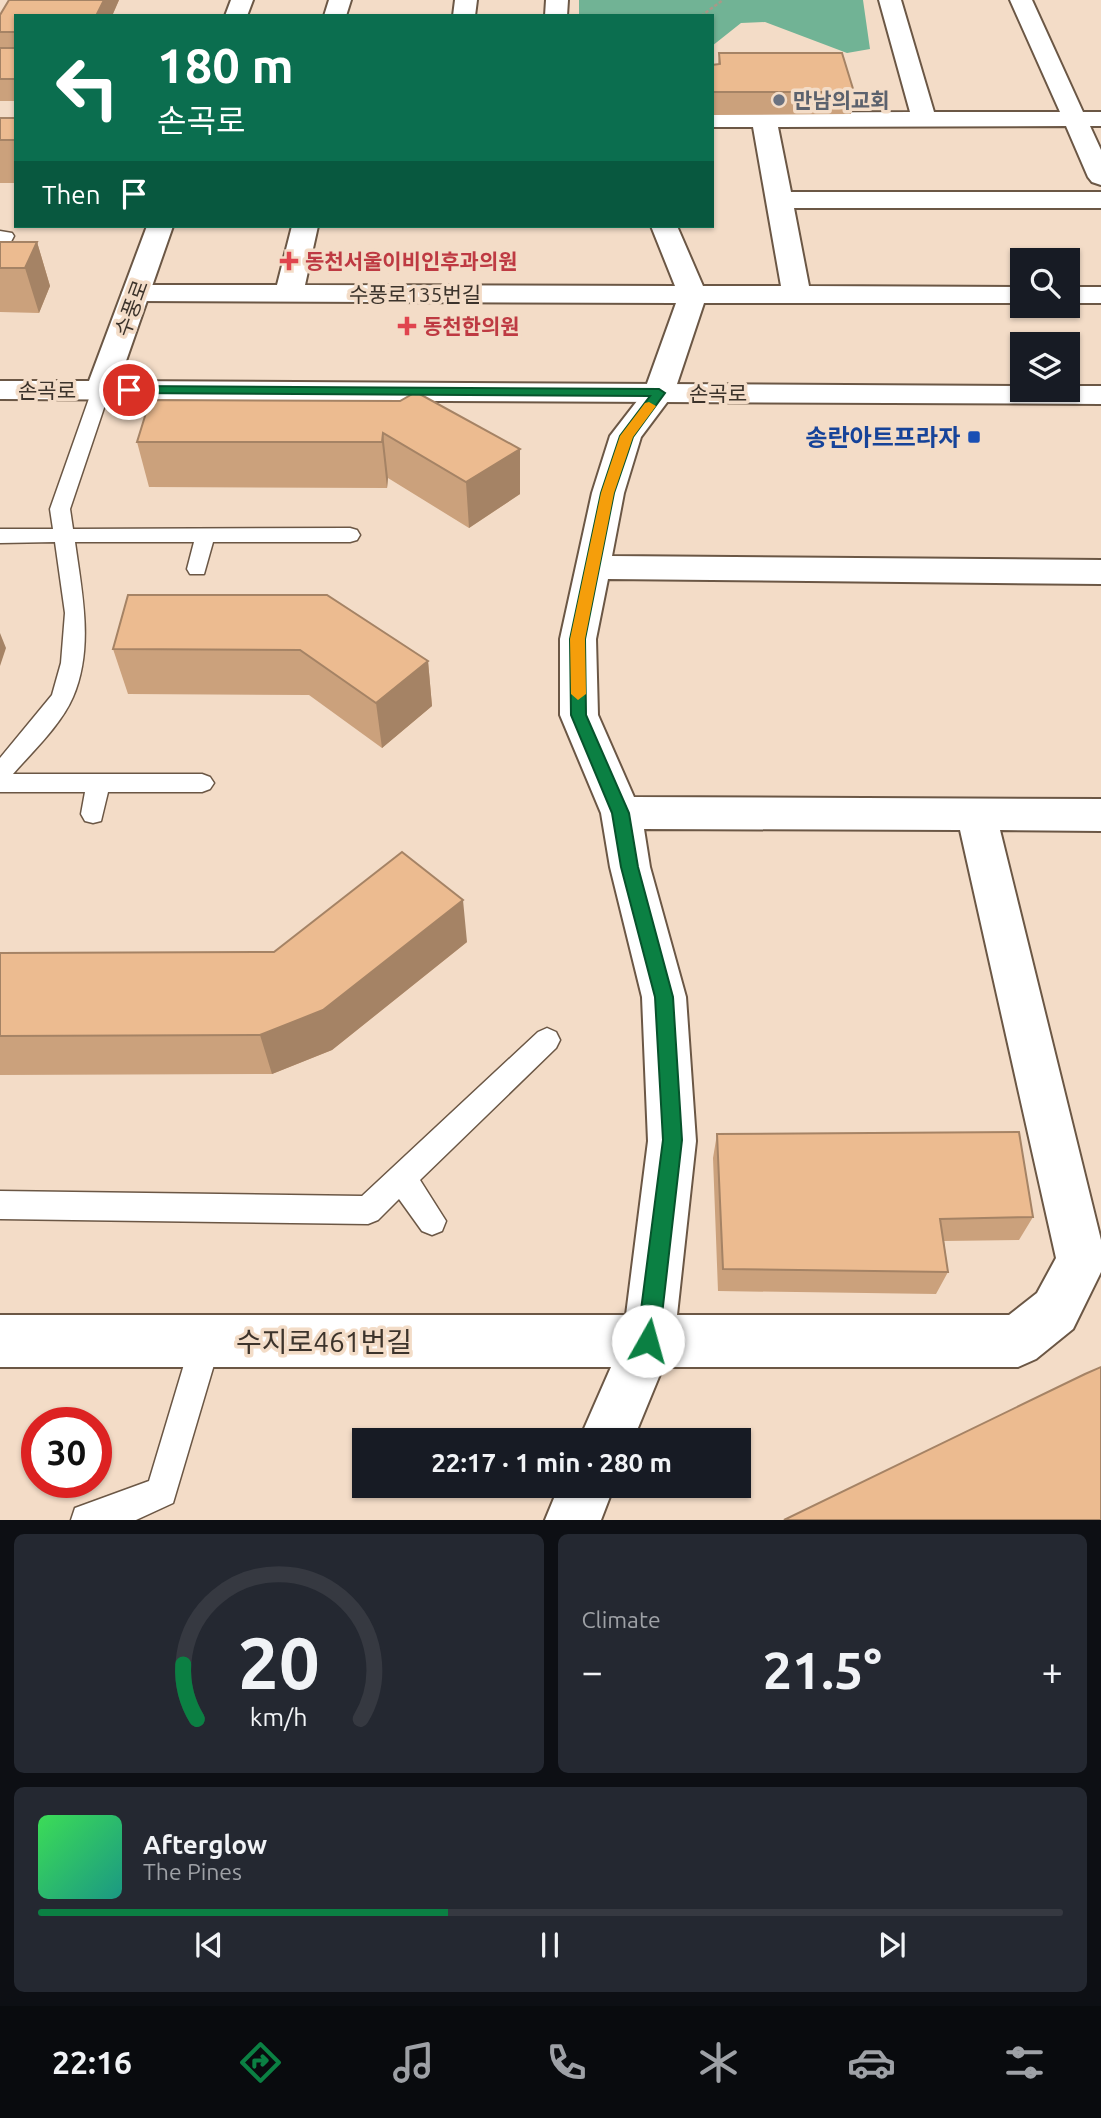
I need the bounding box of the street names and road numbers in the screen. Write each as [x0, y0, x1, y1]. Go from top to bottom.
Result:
street label: 수풍로 [110, 277, 152, 339]
street label: 수풍로135번길 [349, 282, 481, 306]
street label: 손곡로 [18, 378, 76, 402]
street label: 손곡로 [689, 381, 747, 405]
street label: 수지로461번길 [236, 1326, 412, 1357]

